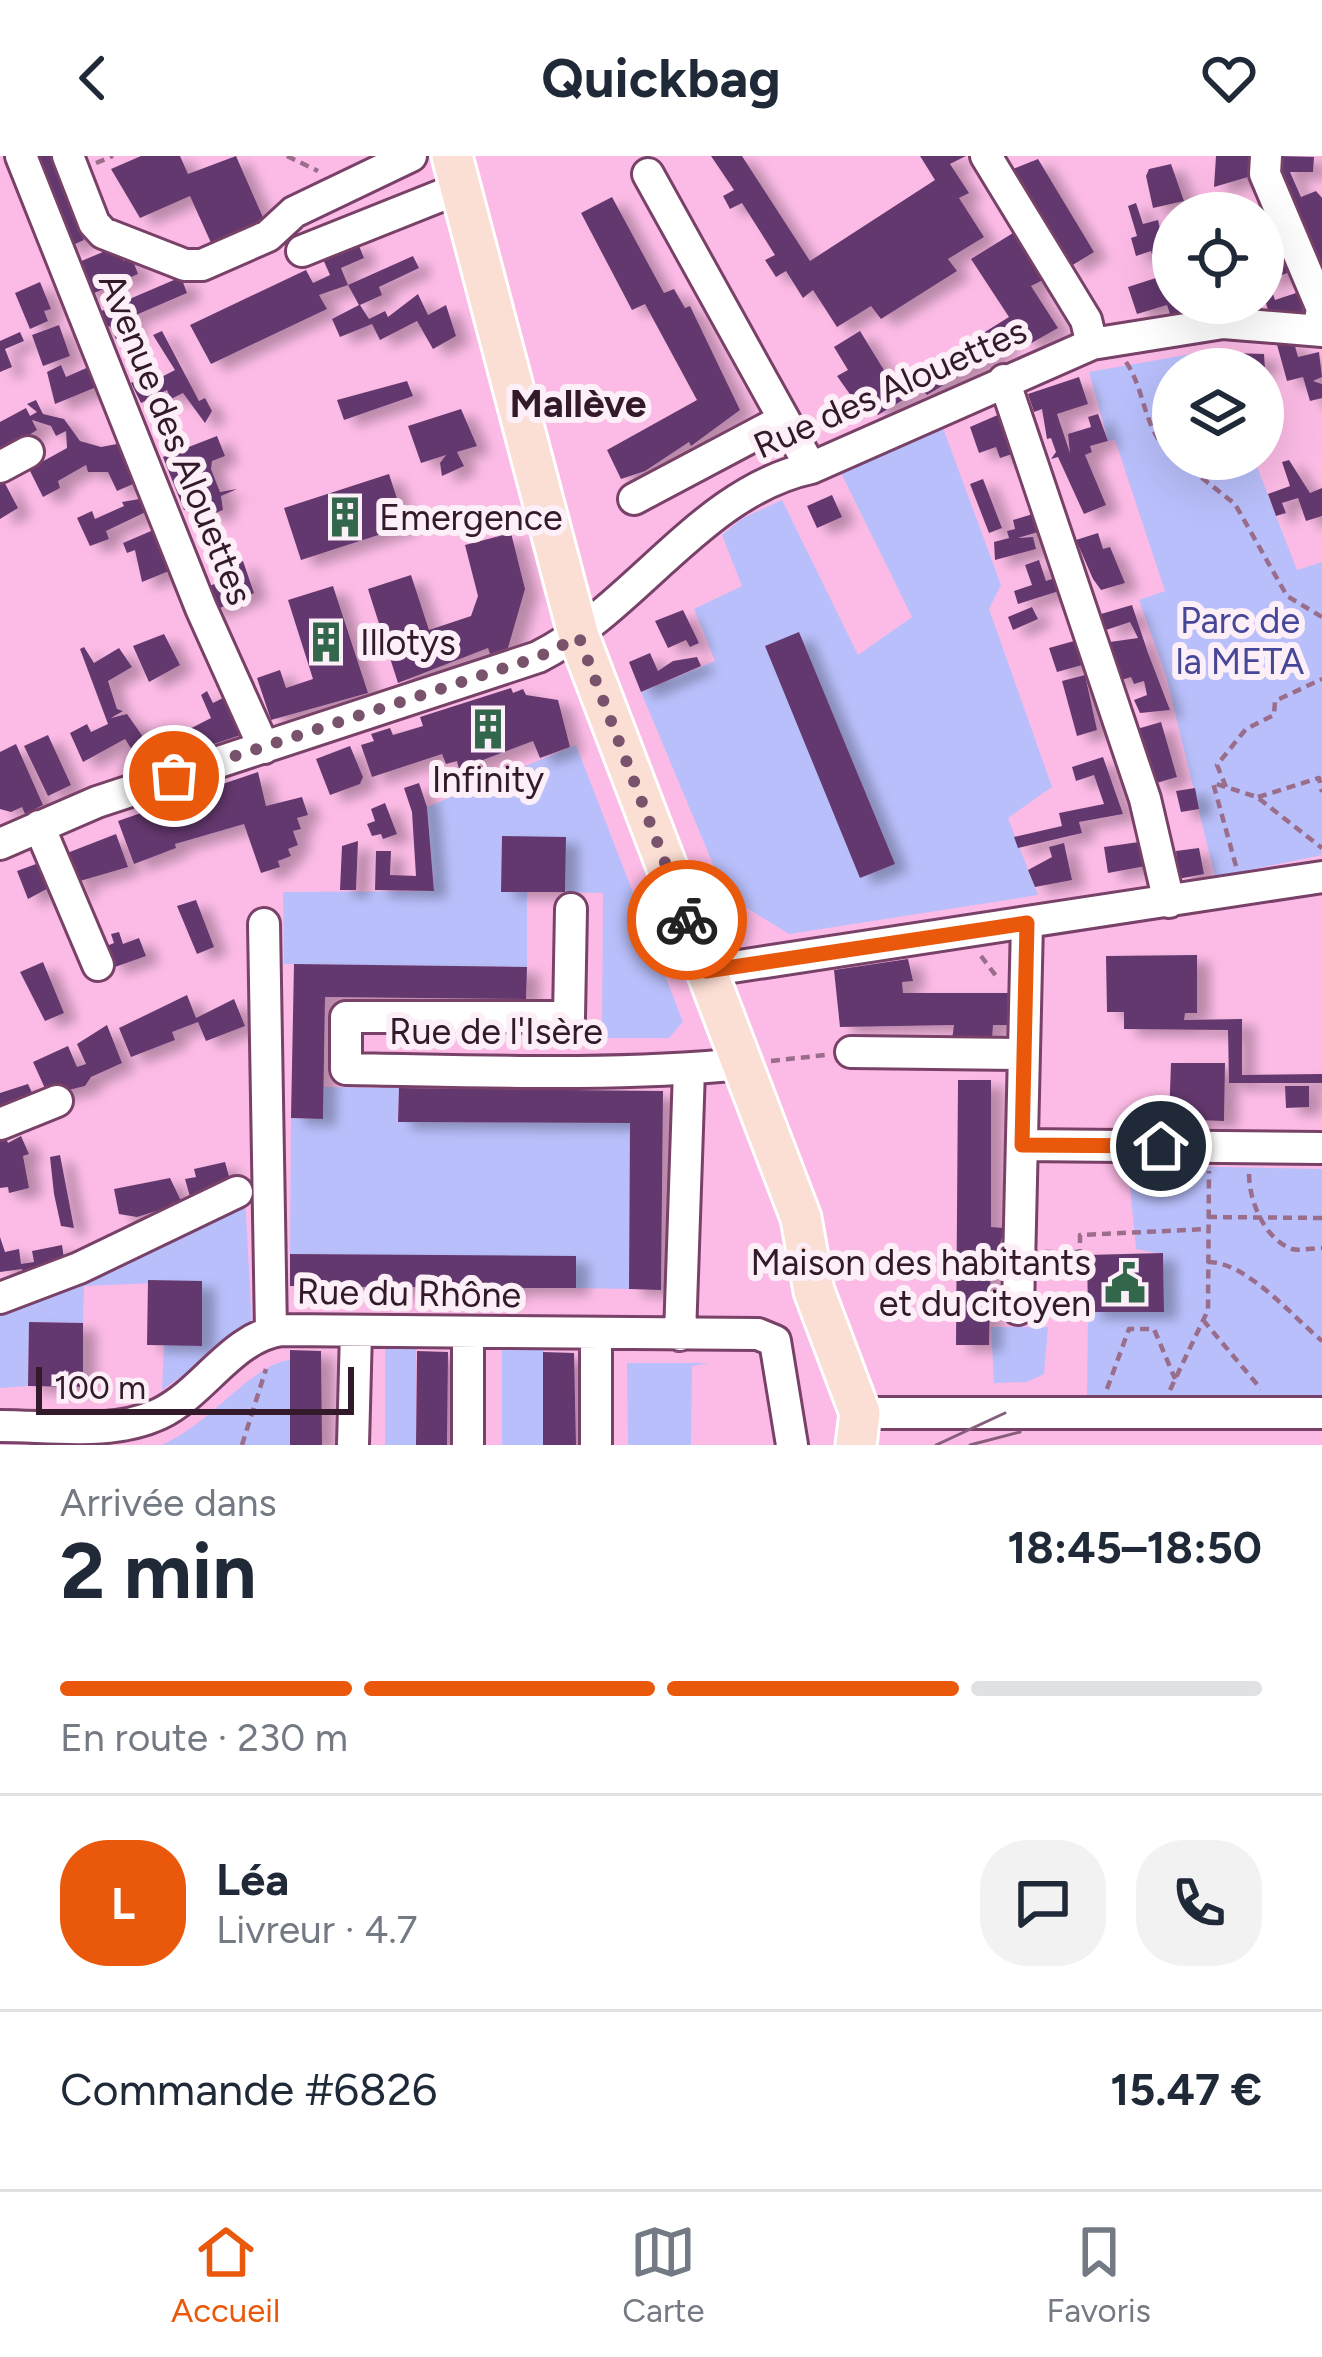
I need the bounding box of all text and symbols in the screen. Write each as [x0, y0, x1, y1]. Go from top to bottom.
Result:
icon: back [60, 45, 126, 111]
icon: heart [1196, 45, 1262, 111]
text: Quickbag [541, 46, 781, 111]
map controls [1152, 192, 1284, 480]
button: locate [1152, 192, 1284, 324]
street label: Avenue des Alouettes [90, 267, 262, 611]
street label: Rue des Alouettes [747, 309, 1033, 467]
button: layers [1152, 348, 1284, 480]
district label: Mallève [510, 380, 646, 427]
building icon: Emergence [322, 494, 368, 540]
place label: Emergence [379, 496, 563, 539]
park label: Parc de la META [1176, 599, 1305, 683]
building icon: Illotys [303, 619, 349, 665]
place label: Illotys [360, 621, 456, 664]
building icon: Infinity [465, 706, 511, 752]
pin [123, 725, 225, 827]
icon: bag [141, 743, 207, 809]
place label: Infinity [432, 758, 544, 801]
courier [627, 860, 747, 980]
icon: bike [654, 887, 720, 953]
street label: Rue de l'Isère [389, 1010, 603, 1053]
pin [1110, 1095, 1212, 1197]
icon: home [1128, 1113, 1194, 1179]
place label: Maison des habitants et du citoyen [751, 1241, 1091, 1325]
public building icon: Maison des habitants et du citoyen [1102, 1260, 1148, 1306]
street label: Rue du Rhône [296, 1270, 522, 1316]
scale bar [36, 1361, 354, 1414]
text: 100 m [54, 1368, 146, 1407]
text: Arrivée dans [60, 1479, 277, 1526]
text: 18:45–18:50 [1007, 1520, 1262, 1574]
text: 2 min [60, 1524, 256, 1618]
text: En route · 230 m [60, 1714, 348, 1761]
button: chat [980, 1840, 1106, 1966]
button: phone [1136, 1840, 1262, 1966]
text: Léa [216, 1852, 289, 1906]
text: L [111, 1876, 135, 1930]
text: Livreur · 4.7 [216, 1906, 417, 1953]
text: Commande #6826 [60, 2062, 437, 2116]
text: 15.47 € [1110, 2062, 1262, 2116]
tab: Accueil [171, 2219, 280, 2330]
tab: Carte [622, 2219, 704, 2330]
tab: Favoris [1047, 2219, 1151, 2330]

